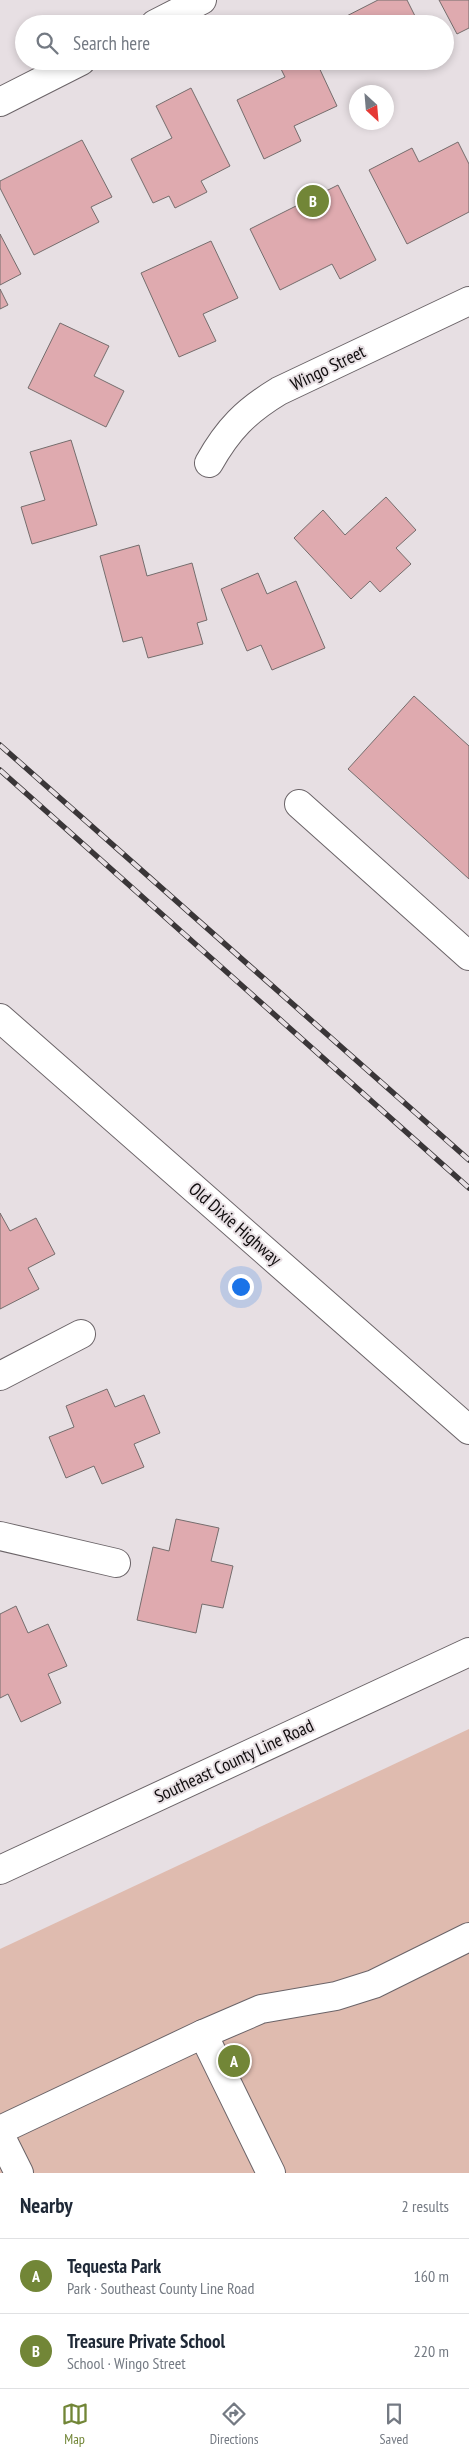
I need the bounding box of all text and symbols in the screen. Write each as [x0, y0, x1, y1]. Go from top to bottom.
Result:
search box [15, 15, 454, 70]
icon: search [33, 29, 61, 57]
text: Search here [73, 31, 150, 55]
north arrow [349, 85, 394, 130]
pin: B [297, 182, 329, 220]
street label: Wingo Street [287, 340, 369, 396]
street label: Old Dixie Highway [184, 1177, 287, 1270]
your location [228, 1274, 254, 1300]
street label: Southeast County Line Road [151, 1714, 317, 1808]
pin: A [218, 2042, 250, 2080]
text: Nearby [20, 2192, 73, 2219]
text: 2 results [402, 2196, 449, 2216]
text: Tequesta Park [67, 2254, 161, 2278]
text: A [32, 2266, 40, 2286]
text: 160 m [414, 2266, 449, 2286]
text: Park · Southeast County Line Road [67, 2278, 254, 2298]
text: Treasure Private School [67, 2329, 225, 2353]
text: B [32, 2341, 40, 2361]
text: 220 m [414, 2341, 449, 2361]
text: School · Wingo Street [67, 2353, 186, 2373]
tab: Map [61, 2400, 89, 2448]
tab: Directions [210, 2400, 258, 2448]
tab: Saved [380, 2400, 408, 2448]

